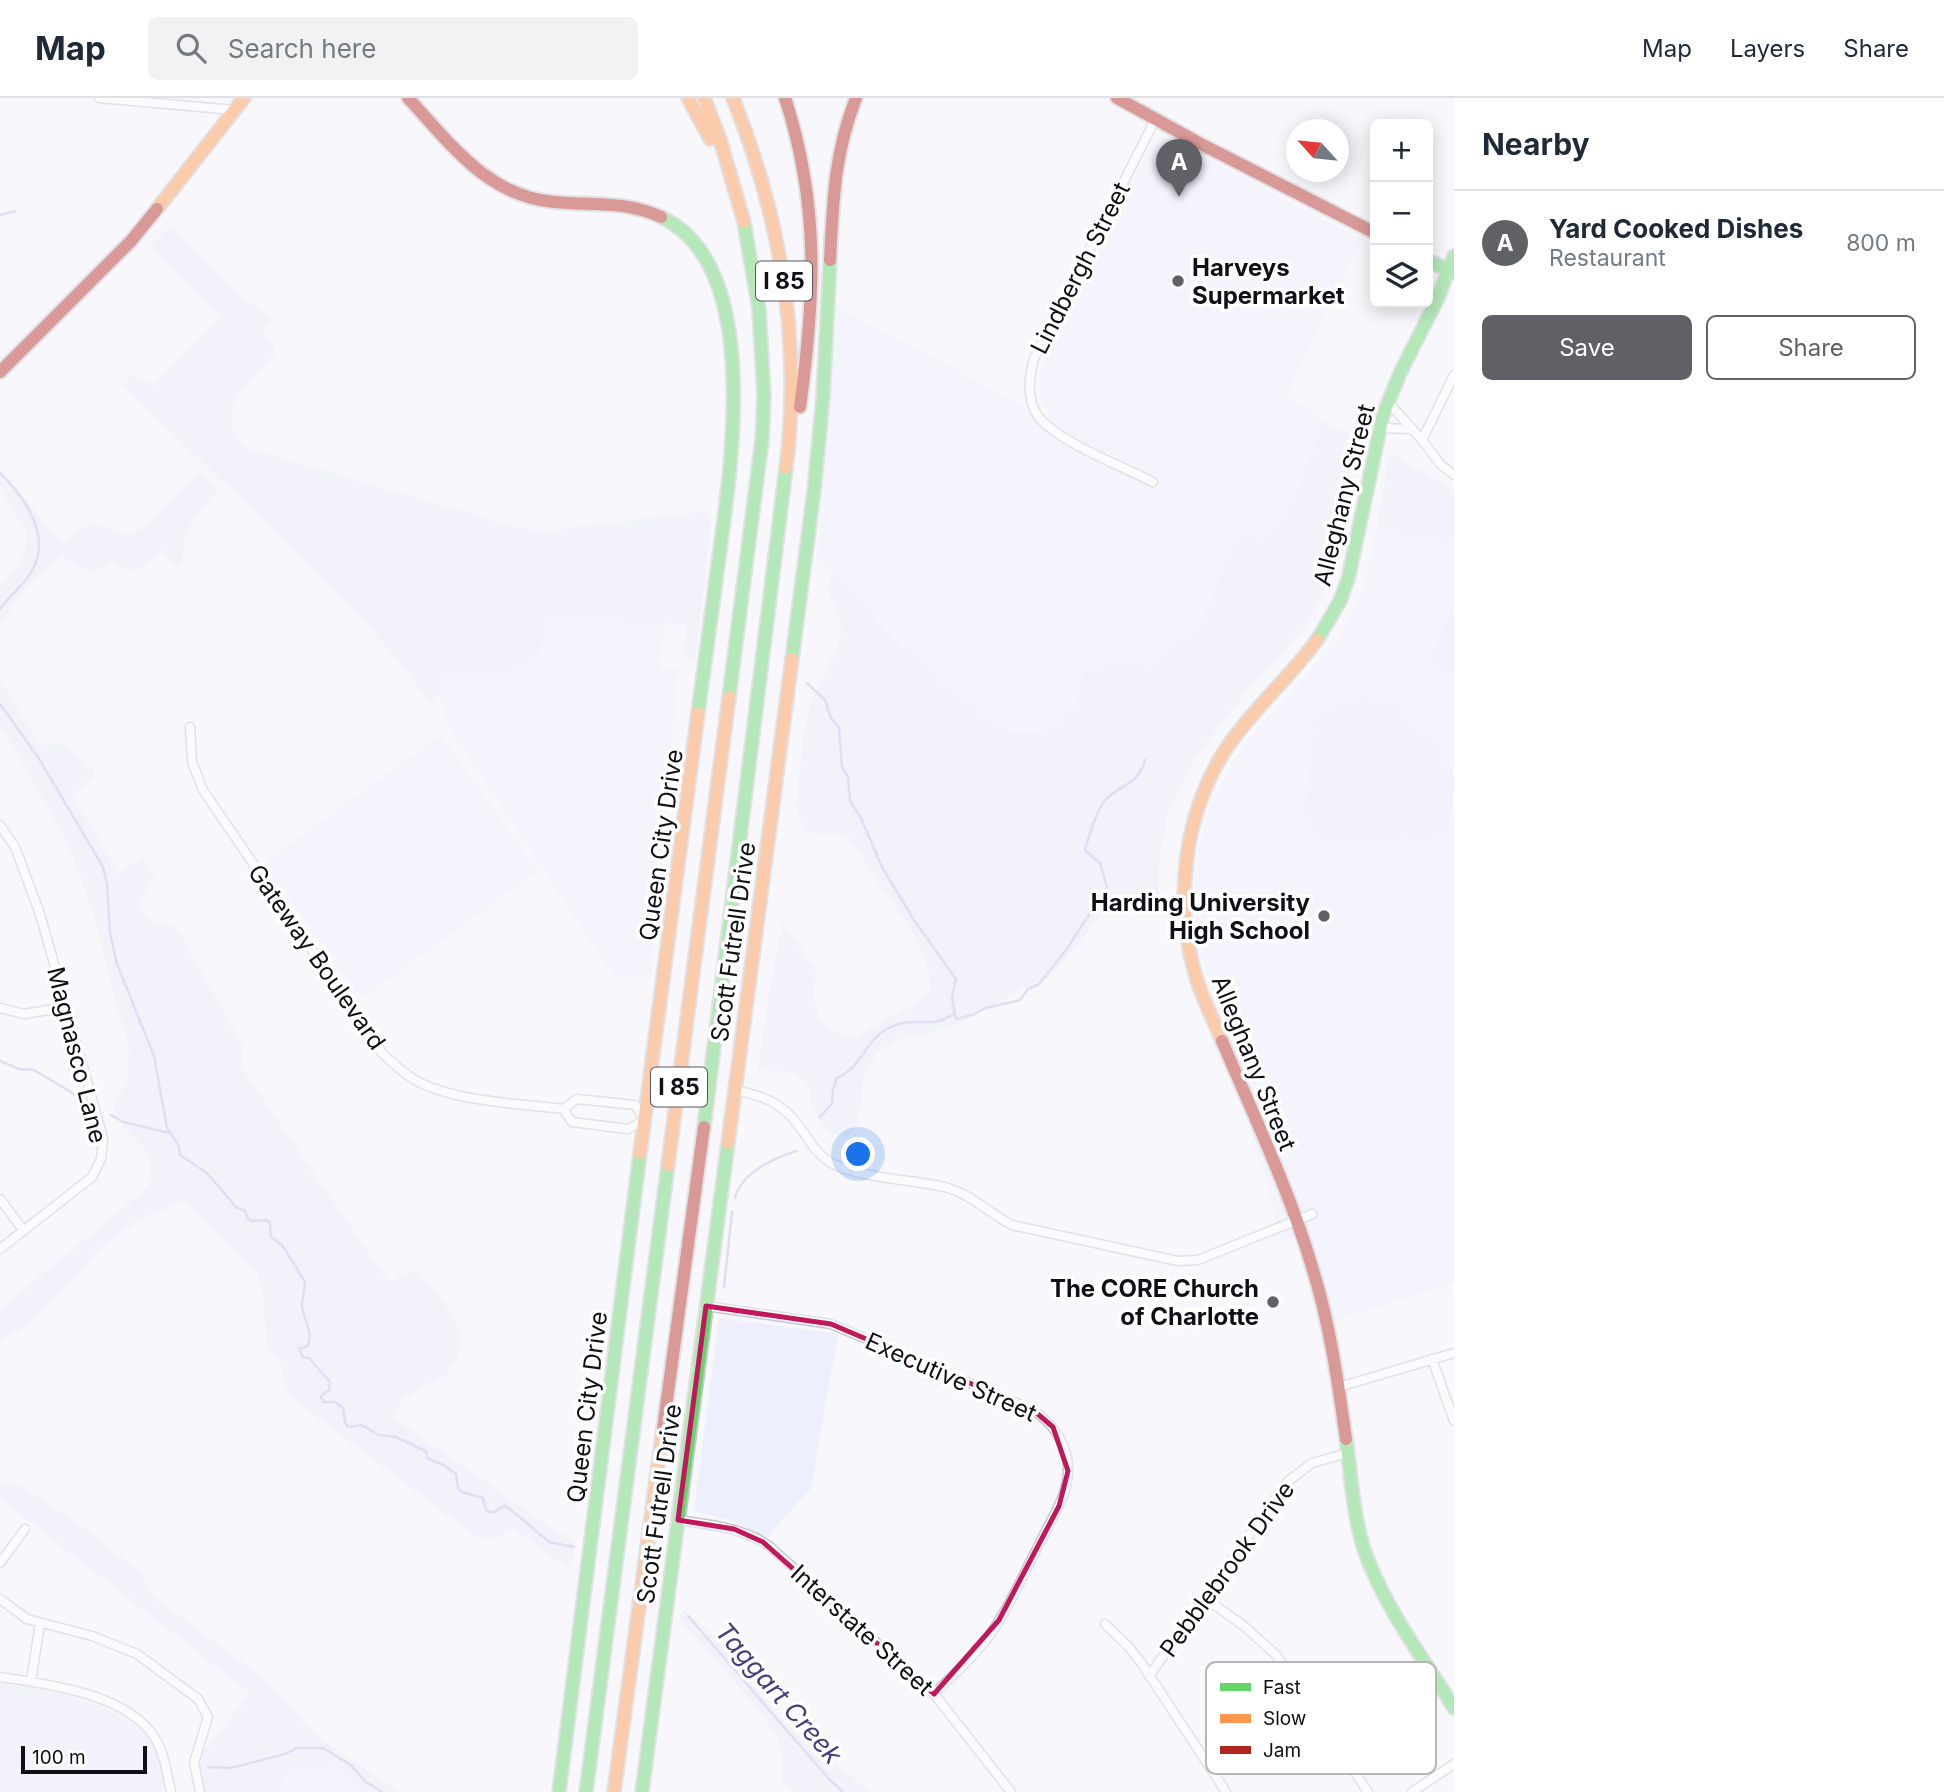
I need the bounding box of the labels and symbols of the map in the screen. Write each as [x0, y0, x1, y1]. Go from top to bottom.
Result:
north arrow [1286, 119, 1349, 182]
pin: A [1156, 139, 1202, 197]
street label: Lindbergh Street [1024, 177, 1136, 359]
place label: Harveys Supermarket [1192, 253, 1345, 310]
road number: I 85 [756, 262, 812, 300]
marker: Harveys Supermarket [1170, 273, 1186, 289]
street label: Alleghany Street [1307, 401, 1381, 589]
street label: Queen City Drive [633, 747, 689, 943]
street label: Scott Futrell Drive [705, 840, 761, 1044]
street label: Gateway Boulevard [242, 859, 392, 1055]
place label: Harding University High School [1091, 888, 1311, 945]
marker: Harding University High School [1316, 908, 1332, 924]
street label: Magnasco Lane [41, 964, 113, 1146]
street label: Alleghany Street [1206, 971, 1302, 1155]
road number: I 85 [651, 1068, 707, 1106]
your location [841, 1137, 875, 1171]
place label: The CORE Church of Charlotte [1050, 1274, 1259, 1331]
marker: The CORE Church of Charlotte [1265, 1294, 1281, 1310]
street label: Queen City Drive [561, 1309, 613, 1505]
street label: Executive Street [861, 1326, 1041, 1428]
street label: Scott Futrell Drive [631, 1402, 687, 1606]
street label: Pebblebrook Drive [1154, 1476, 1300, 1662]
street label: Interstate Street [785, 1559, 939, 1702]
water label: Taggart Creek [709, 1616, 849, 1771]
legend [1206, 1662, 1436, 1774]
text: Fast [1263, 1676, 1301, 1699]
text: Slow [1263, 1707, 1306, 1730]
text: Jam [1263, 1739, 1301, 1762]
scale bar [21, 1743, 147, 1775]

